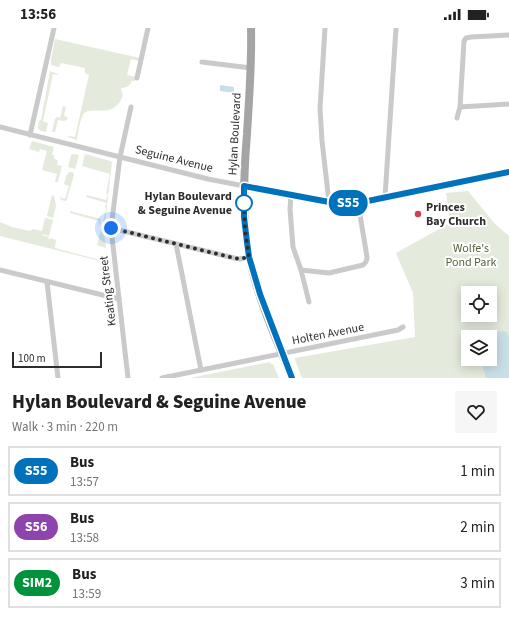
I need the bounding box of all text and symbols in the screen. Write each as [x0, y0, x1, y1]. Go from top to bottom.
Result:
text: 13:56 [20, 4, 56, 25]
street label: Hylan Boulevard [224, 92, 246, 176]
street label: Seguine Avenue [133, 141, 215, 177]
place label: Hylan Boulevard & Seguine Avenue [138, 188, 232, 219]
line badge: S55 [325, 190, 371, 216]
text: S55 [337, 193, 359, 213]
marker: Hylan Boulevard & Seguine Avenue [235, 194, 253, 212]
place label: Princes Bay Church [426, 199, 486, 230]
marker: Princes Bay Church [413, 209, 423, 219]
your location [101, 218, 121, 238]
park label: Wolfe's Pond Park [445, 240, 497, 271]
street label: Keating Street [95, 255, 121, 327]
map controls [461, 286, 497, 366]
button: locate [461, 286, 497, 322]
street label: Holten Avenue [290, 319, 366, 349]
button: layers [461, 330, 497, 366]
scale bar [12, 350, 102, 369]
text: 100 m [18, 351, 46, 366]
text: Hylan Boulevard & Seguine Avenue [12, 389, 306, 416]
button: heart [455, 391, 497, 433]
text: Walk · 3 min · 220 m [12, 418, 118, 436]
text: Bus [70, 452, 94, 473]
text: S55 [25, 461, 47, 481]
text: 1 min [460, 461, 495, 482]
text: 13:57 [70, 473, 99, 491]
text: Bus [70, 508, 94, 529]
text: S56 [25, 517, 47, 537]
text: 2 min [460, 517, 495, 538]
text: 13:58 [70, 529, 99, 547]
text: Bus [72, 564, 96, 585]
text: SIM2 [22, 573, 52, 593]
text: 3 min [460, 573, 495, 594]
text: 13:59 [72, 585, 101, 603]

